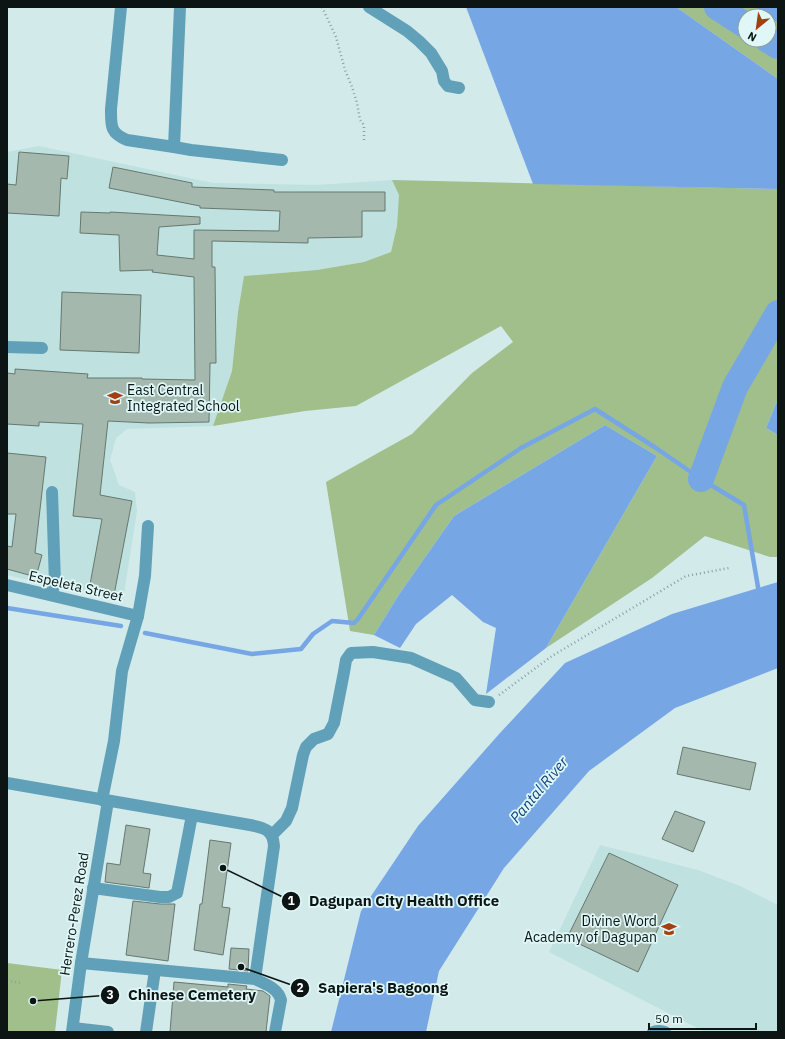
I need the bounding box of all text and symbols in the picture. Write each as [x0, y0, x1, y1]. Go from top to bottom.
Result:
north arrow [737, 8, 777, 48]
text: N [745, 29, 759, 45]
place label: East Central Integrated School [127, 381, 240, 415]
school or university icon: East Central Integrated School [106, 389, 124, 407]
street label: Espeleta Street [27, 566, 125, 606]
water label: Pantal River [505, 752, 572, 827]
street label: Herrero-Perez Road [55, 851, 93, 977]
callout: Dagupan City Health Office [281, 888, 507, 915]
text: Dagupan City Health Office [309, 891, 499, 910]
text: 1 [287, 893, 295, 908]
place label: Divine Word Academy of Dagupan [524, 912, 657, 946]
school or university icon: Divine Word Academy of Dagupan [660, 920, 678, 938]
callout: Sapiera's Bagoong [290, 974, 456, 1001]
text: Sapiera's Bagoong [318, 978, 449, 997]
text: 2 [296, 980, 304, 995]
callout: Chinese Cemetery [100, 982, 264, 1009]
text: Chinese Cemetery [128, 985, 256, 1004]
text: 3 [106, 987, 114, 1002]
scale bar [649, 1005, 756, 1031]
text: 50 m [655, 1011, 683, 1026]

